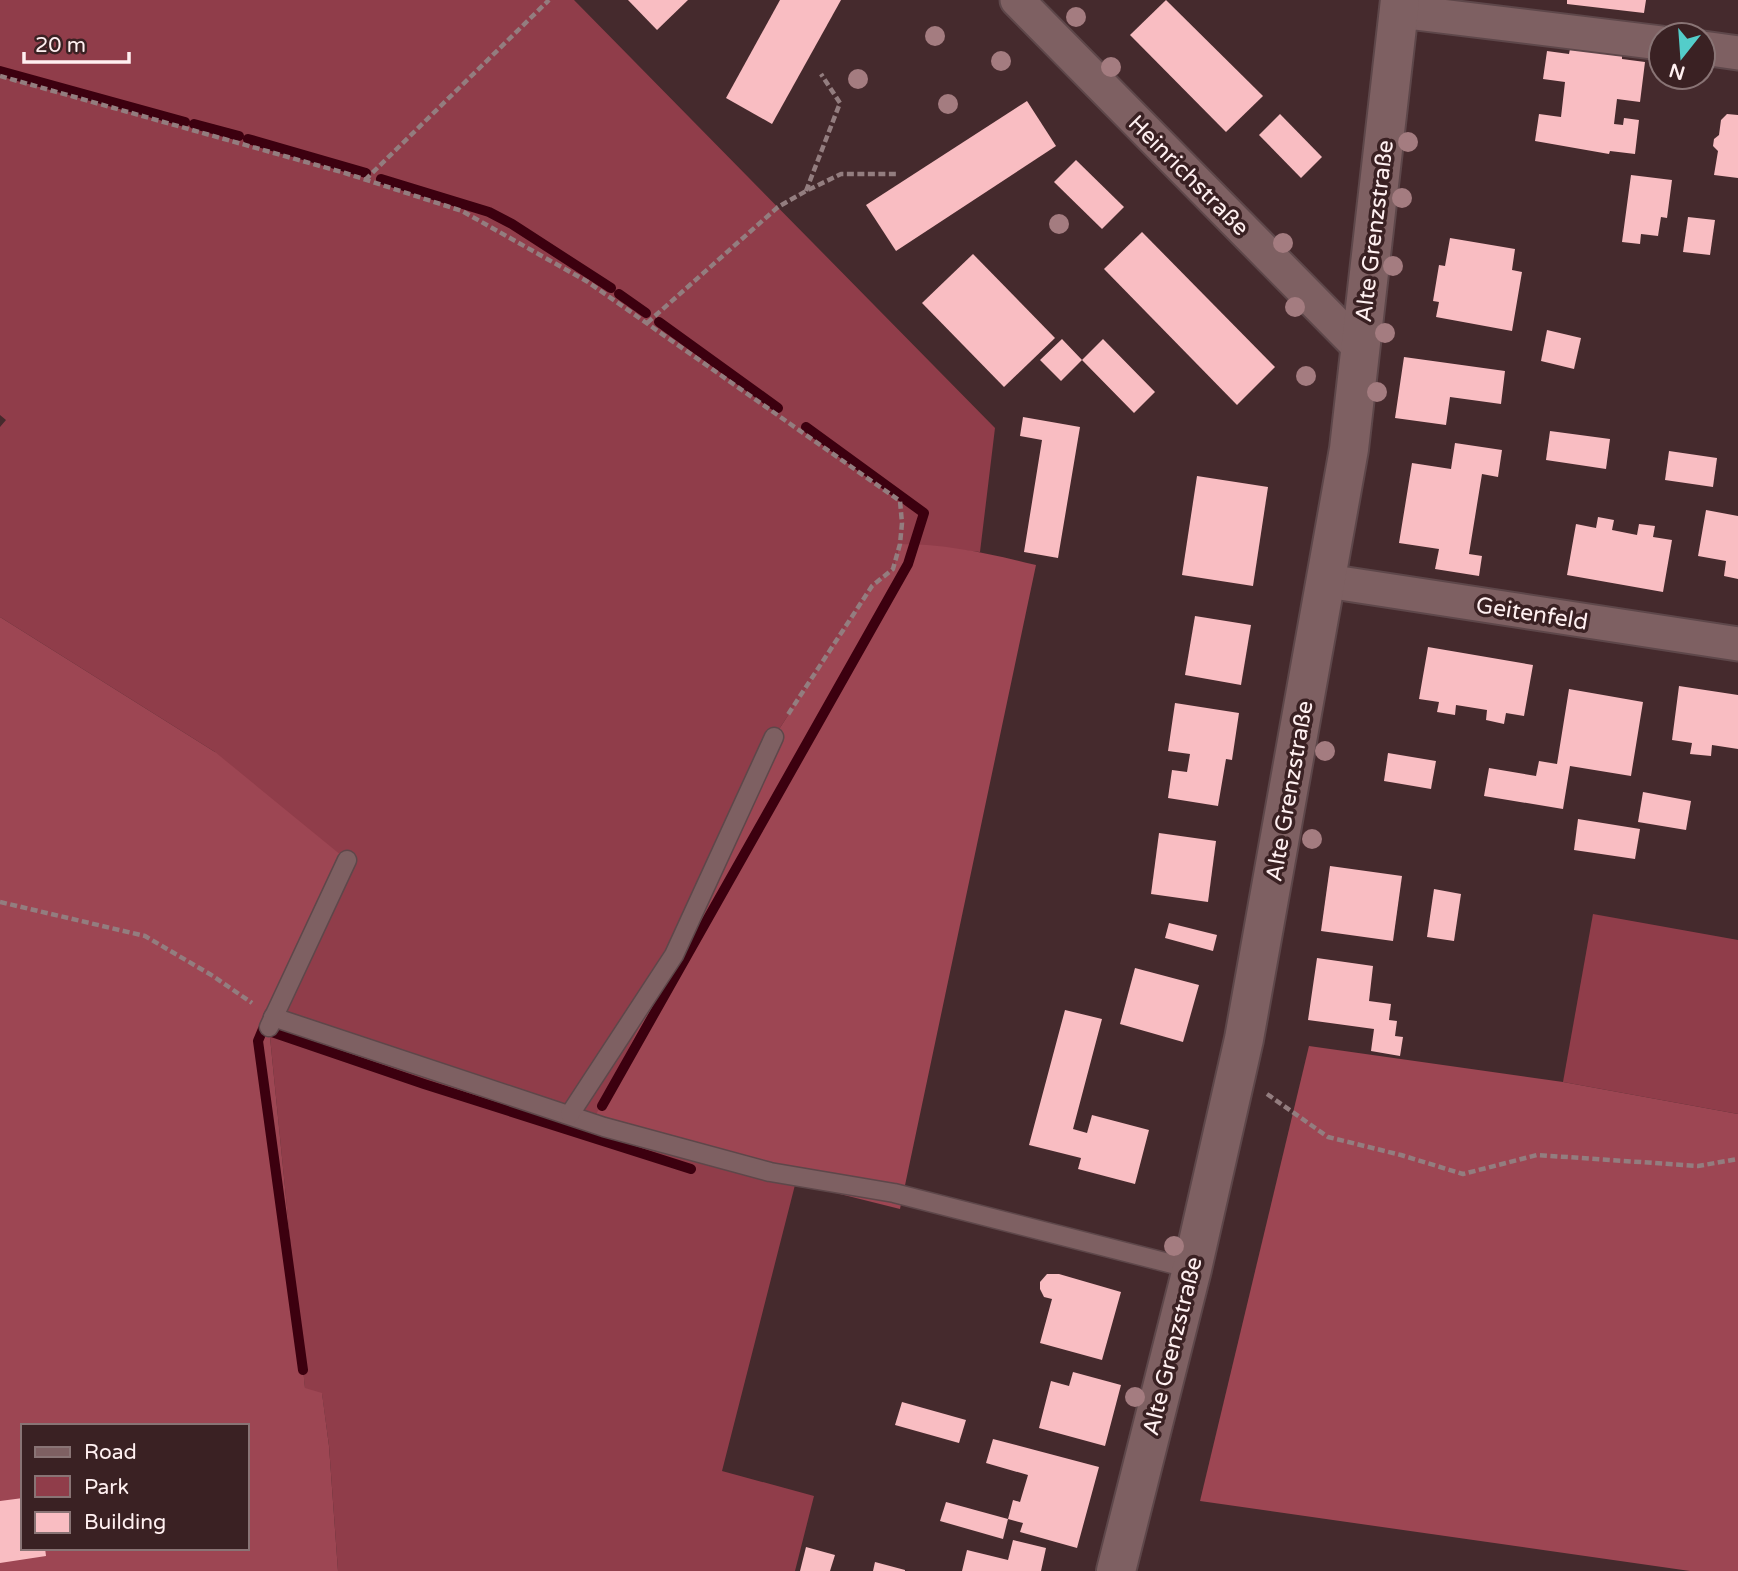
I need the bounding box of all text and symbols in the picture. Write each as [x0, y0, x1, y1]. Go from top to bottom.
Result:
scale bar [24, 21, 130, 65]
north arrow [1647, 21, 1717, 91]
text: 20 m [35, 33, 86, 58]
text: N [1667, 59, 1688, 84]
street label: Heinrichstraße [1122, 110, 1254, 242]
street label: Alte Grenzstraße [1350, 138, 1400, 324]
street label: Geitenfeld [1474, 591, 1590, 637]
street label: Alte Grenzstraße [1260, 699, 1320, 884]
street label: Alte Grenzstraße [1137, 1254, 1209, 1439]
legend [21, 1424, 248, 1550]
text: Road [84, 1440, 137, 1465]
text: Park [84, 1475, 129, 1500]
text: Building [84, 1510, 166, 1535]

